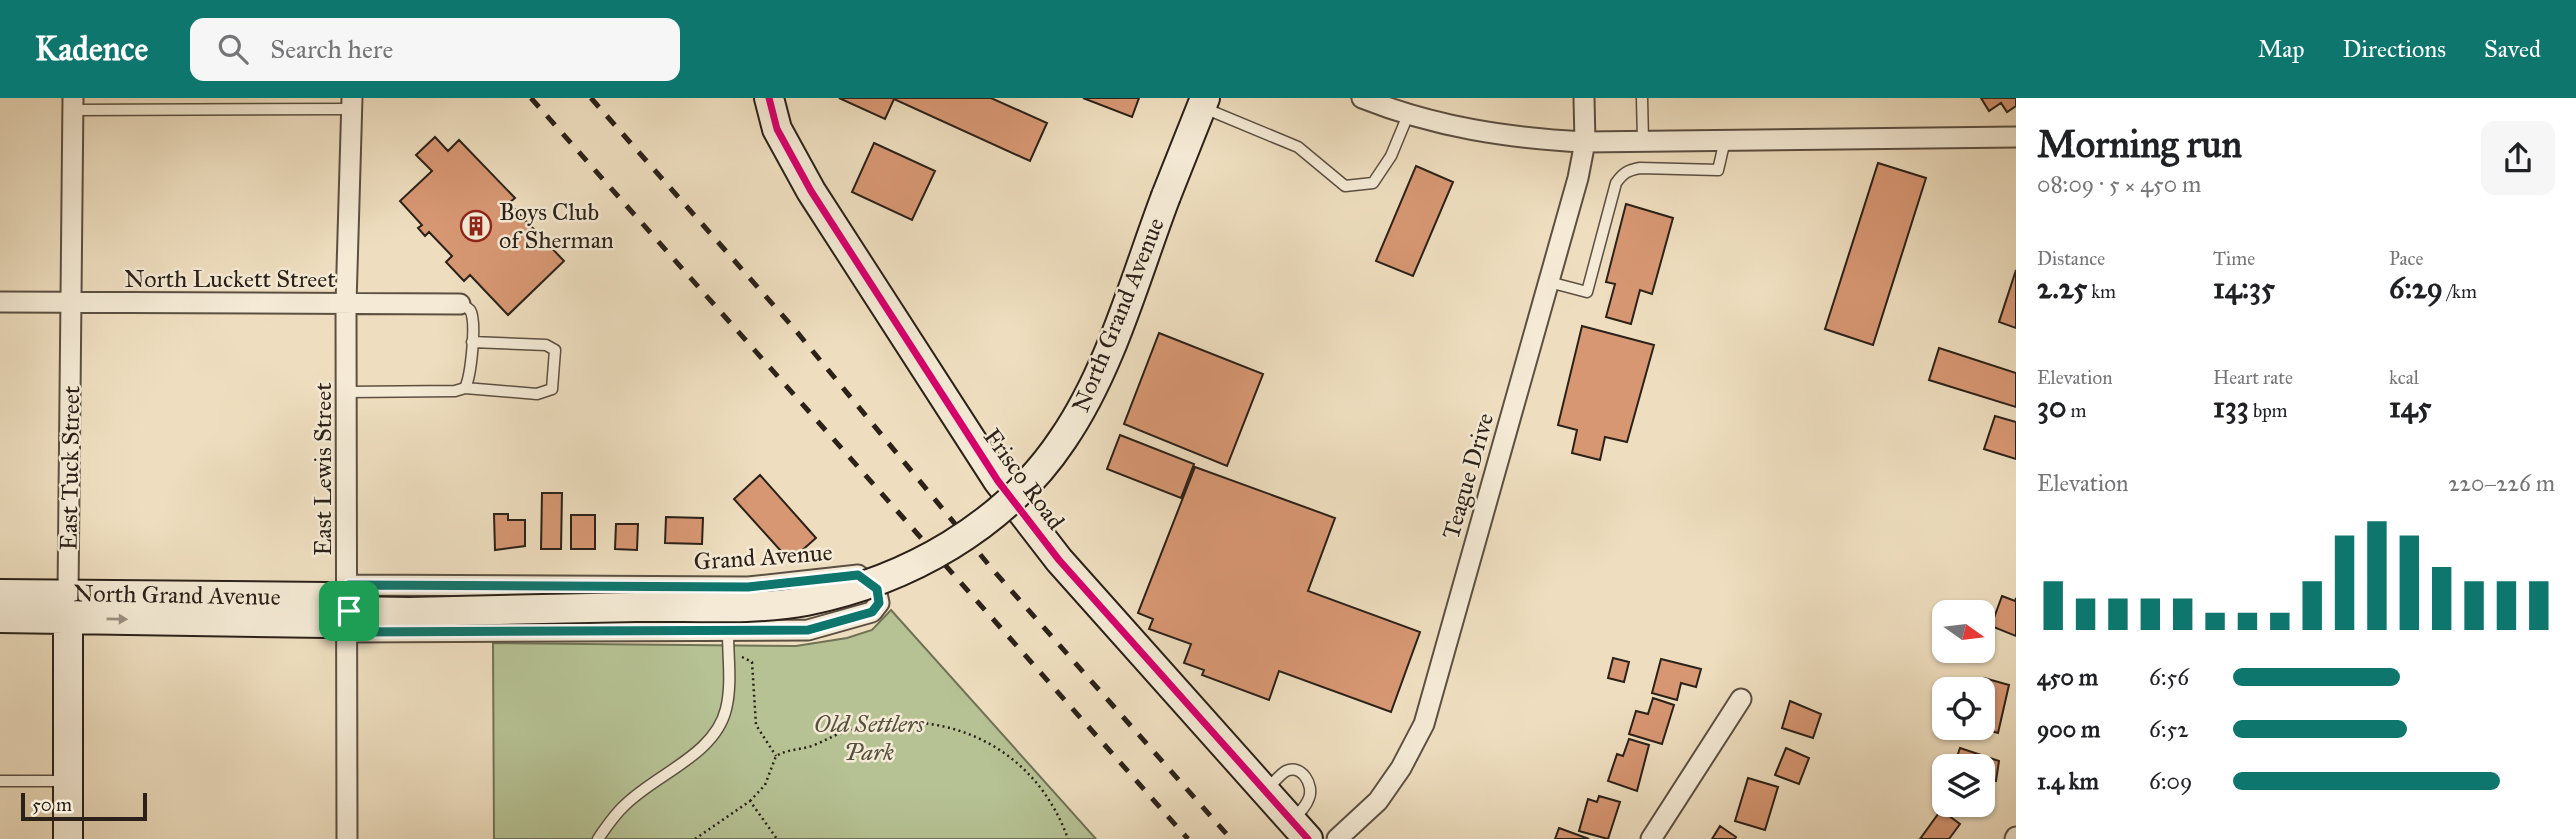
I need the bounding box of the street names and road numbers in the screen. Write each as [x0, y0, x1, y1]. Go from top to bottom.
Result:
street label: North Grand Avenue [1065, 213, 1171, 417]
street label: North Luckett Street [124, 264, 336, 294]
street label: East Lewis Street [308, 382, 338, 556]
street label: East Tuck Street [54, 385, 86, 551]
street label: Teague Drive [1436, 410, 1500, 542]
street label: Frisco Road [977, 422, 1071, 536]
street label: Grand Avenue [693, 537, 833, 577]
street label: North Grand Avenue [73, 578, 281, 612]

